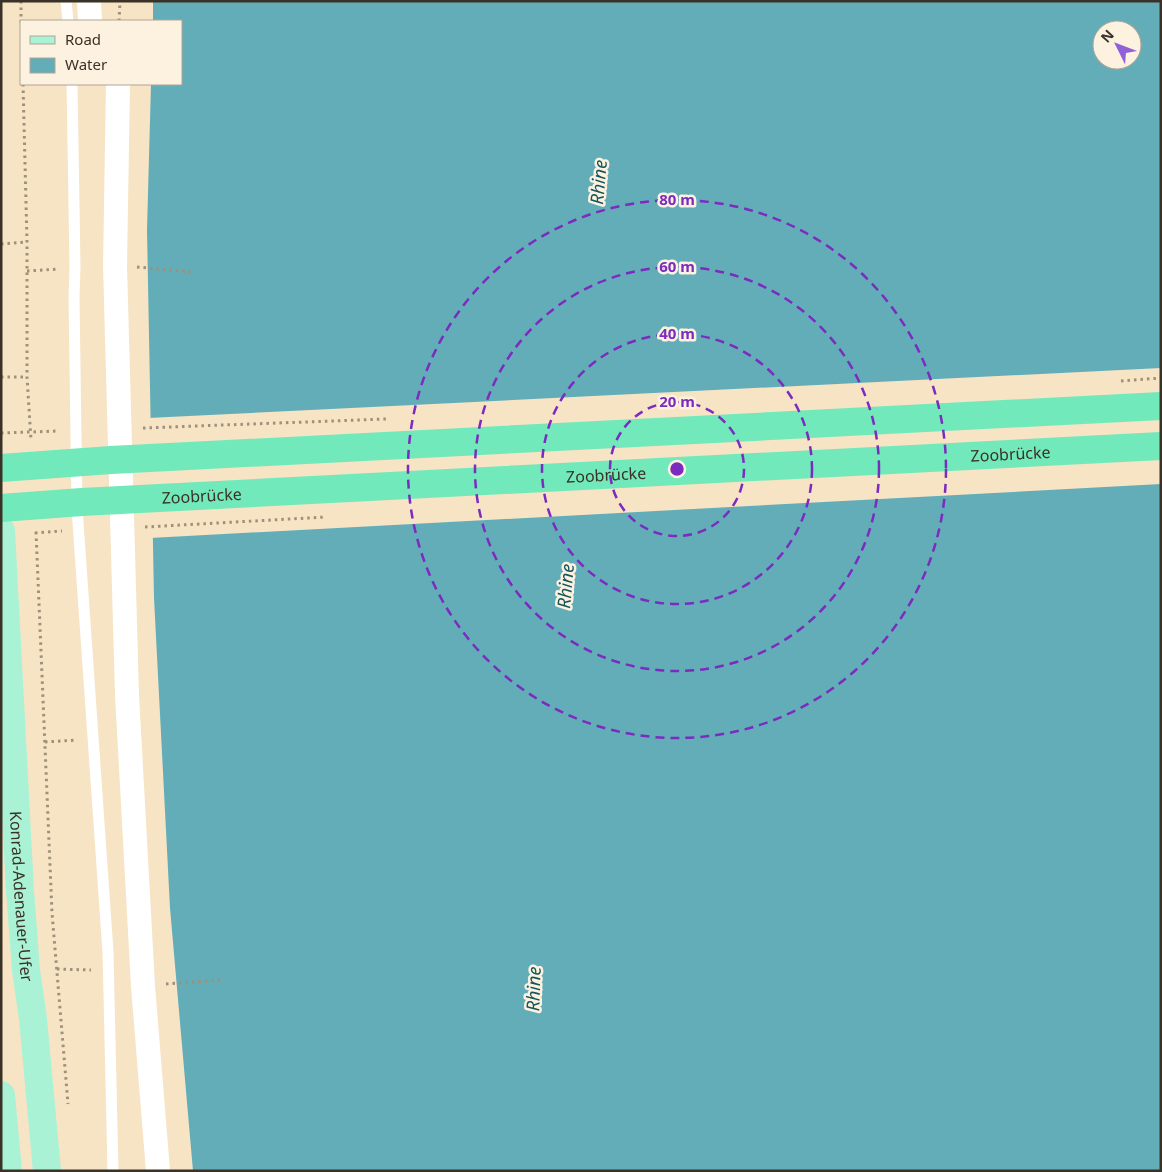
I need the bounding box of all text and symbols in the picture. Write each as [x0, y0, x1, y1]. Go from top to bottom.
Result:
legend [20, 20, 182, 85]
north arrow [1092, 20, 1142, 70]
text: N [1096, 25, 1118, 47]
text: Road [65, 29, 101, 49]
text: Water [65, 54, 107, 74]
water label: Rhine [584, 159, 612, 205]
text: 80 m [659, 189, 695, 209]
text: 60 m [659, 256, 695, 276]
text: 40 m [659, 323, 695, 343]
text: 20 m [659, 391, 695, 411]
street label: Zoobrücke [970, 441, 1051, 467]
centre of rings [668, 460, 686, 478]
street label: Zoobrücke [565, 462, 647, 488]
street label: Zoobrücke [161, 483, 242, 509]
water label: Rhine [551, 563, 579, 609]
street label: Konrad-Adenauer-Ufer [5, 810, 39, 984]
water label: Rhine [520, 966, 546, 1012]

